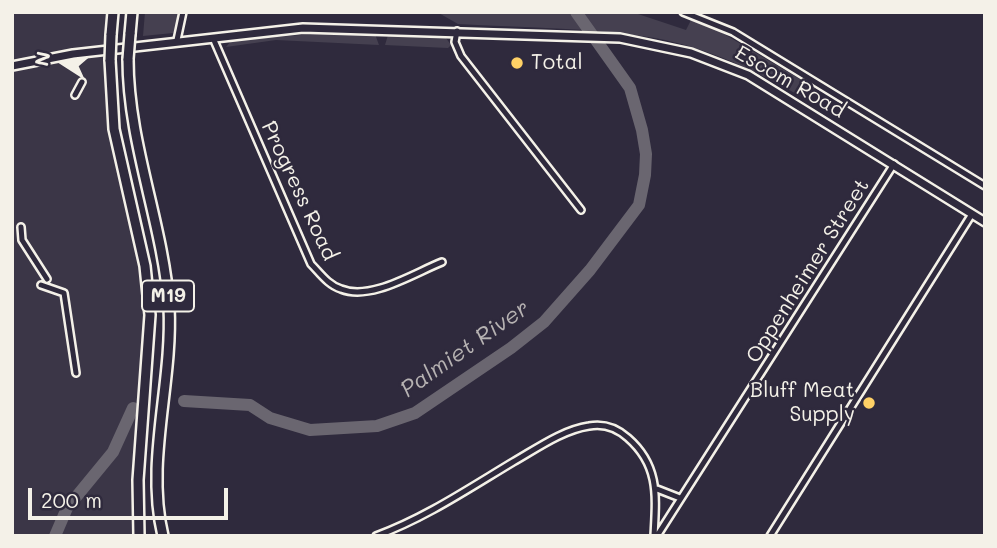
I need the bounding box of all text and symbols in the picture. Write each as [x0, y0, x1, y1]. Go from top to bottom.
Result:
north arrow [28, 28, 98, 98]
street label: Escom Road [731, 40, 849, 124]
text: N [28, 49, 56, 68]
place label: Total [531, 50, 583, 76]
marker: Total [509, 55, 525, 71]
street label: Progress Road [256, 117, 342, 265]
street label: Oppenheimer Street [741, 174, 875, 368]
road number: M19 [142, 280, 194, 312]
water label: Palmiet River [395, 294, 535, 404]
place label: Bluff Meat Supply [750, 378, 855, 428]
marker: Bluff Meat Supply [861, 395, 877, 411]
scale bar [32, 475, 231, 518]
text: 200 m [41, 486, 102, 513]

